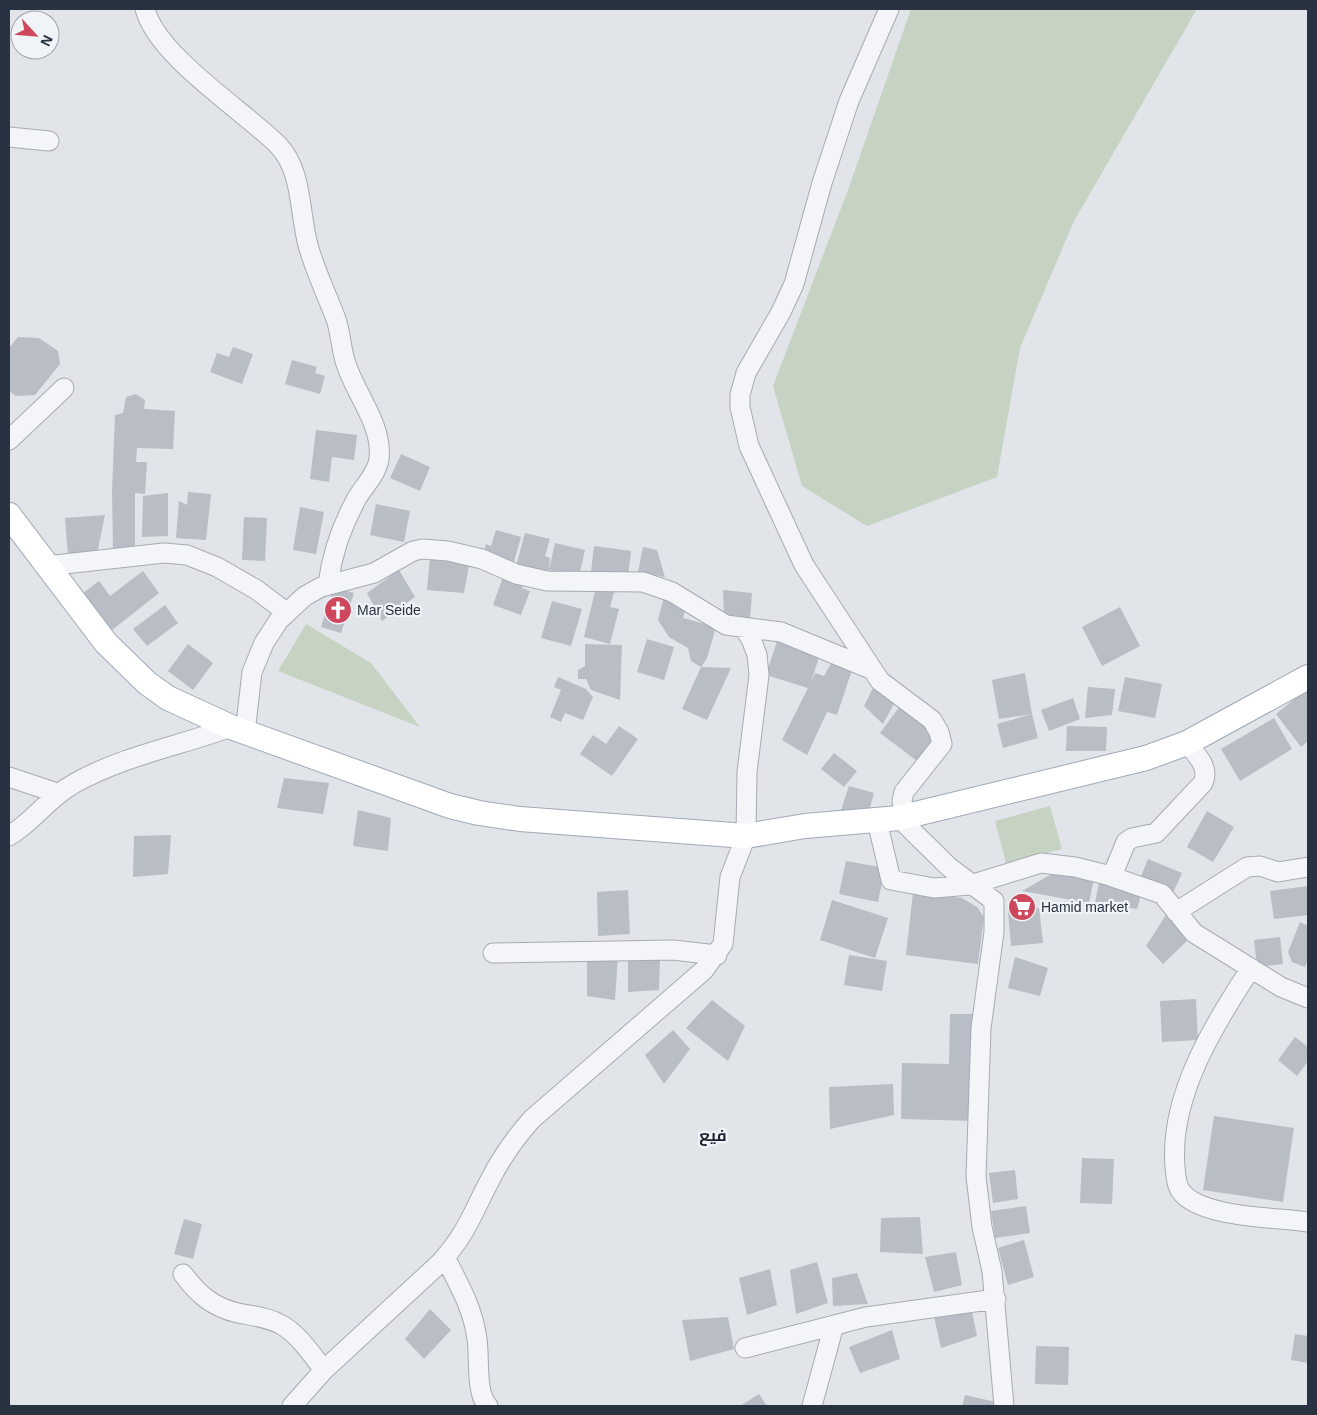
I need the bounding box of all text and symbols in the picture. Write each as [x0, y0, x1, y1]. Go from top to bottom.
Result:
north arrow [10, 10, 60, 60]
text: N [37, 33, 56, 49]
church icon: Mar Seide [323, 595, 353, 625]
place label: Mar Seide [357, 602, 421, 618]
supermarket icon: Hamid market [1007, 892, 1037, 922]
place label: Hamid market [1041, 899, 1128, 915]
district label: فيع [699, 1127, 727, 1146]

